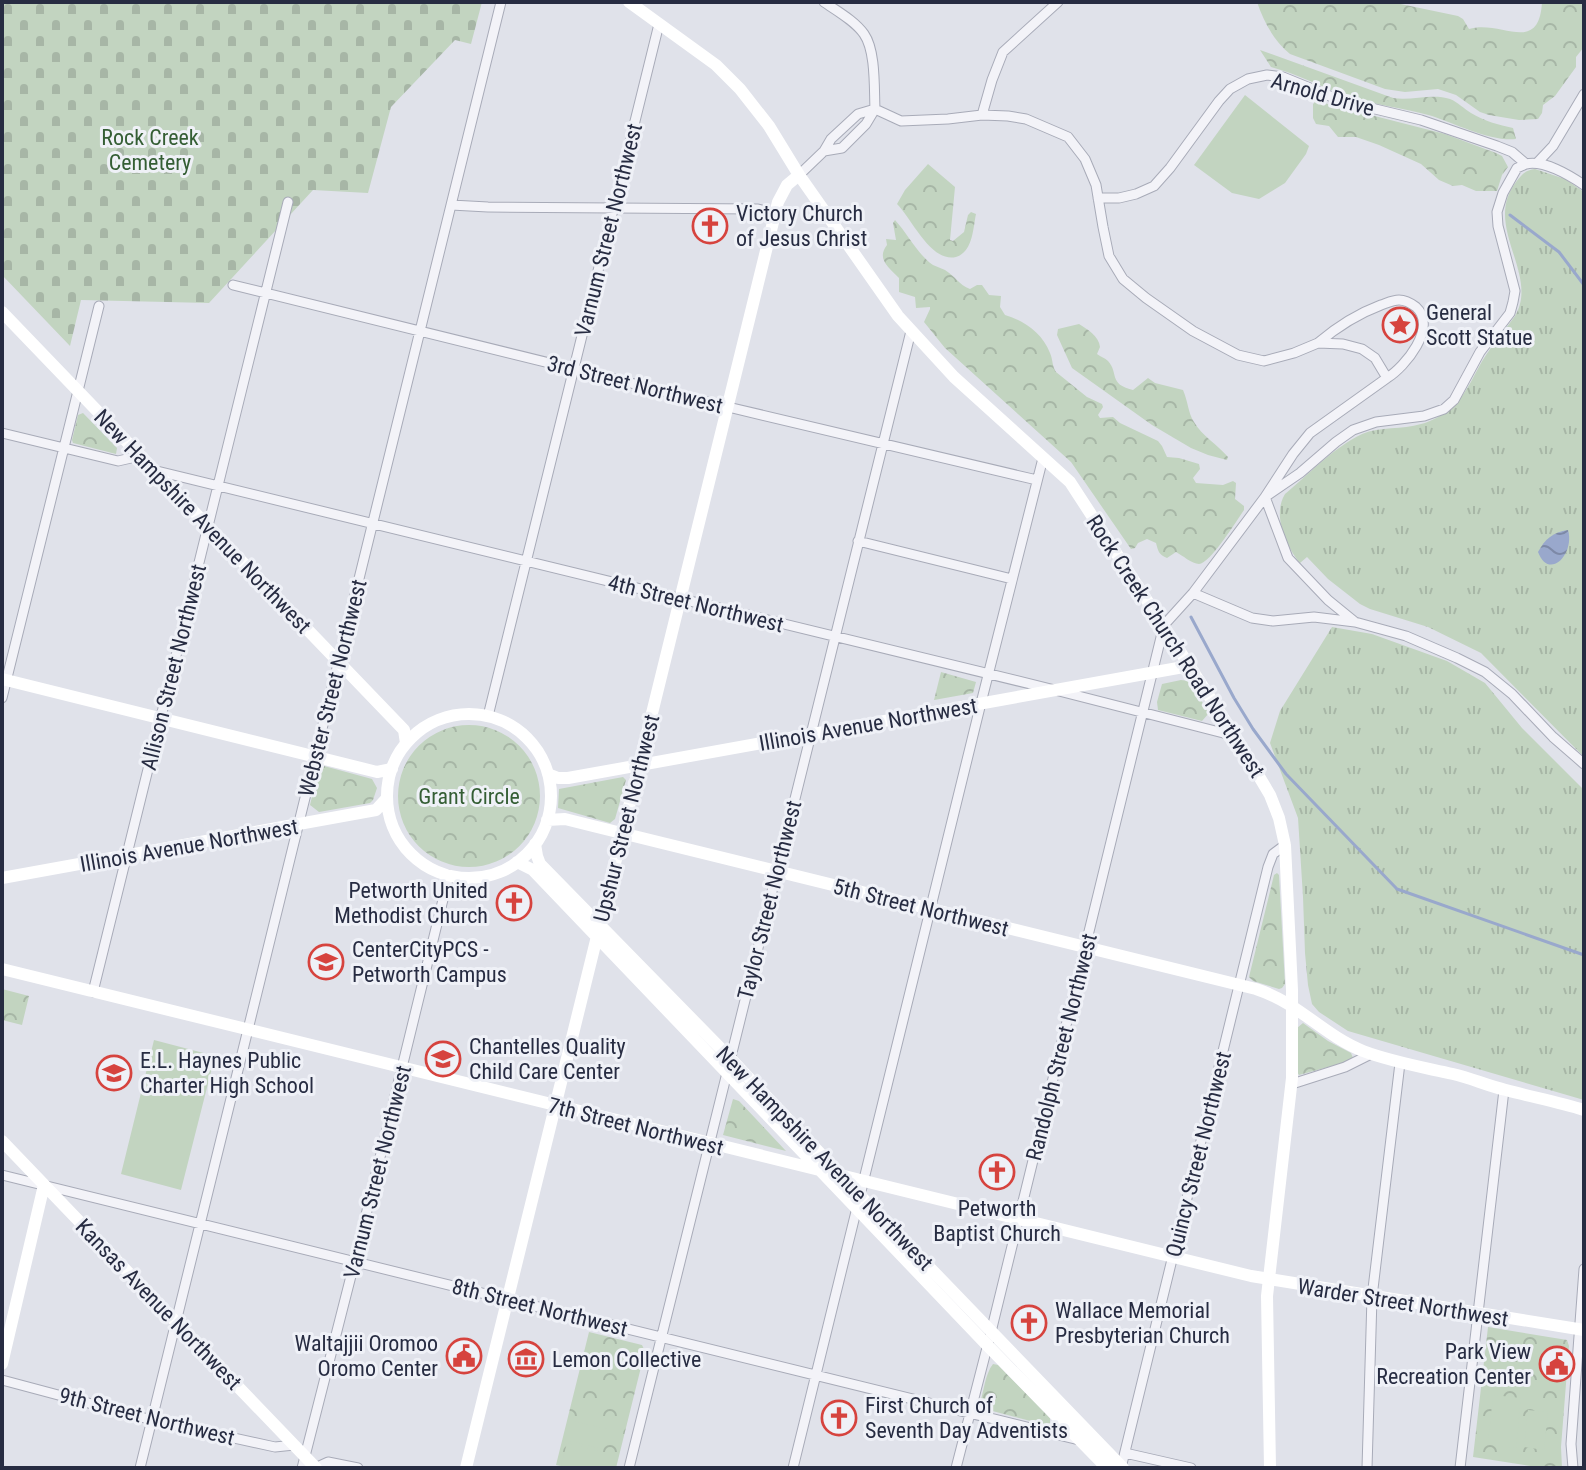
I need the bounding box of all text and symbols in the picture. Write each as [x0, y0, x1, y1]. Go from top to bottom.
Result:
street label: Arnold Drive [1268, 68, 1377, 121]
street label: Varnum Street Northwest [570, 121, 647, 339]
park label: Rock Creek Cemetery [101, 125, 199, 175]
place label: Victory Church of Jesus Christ [736, 201, 867, 251]
church icon: Victory Church of Jesus Christ [691, 207, 729, 245]
place label: General Scott Statue [1426, 300, 1533, 350]
place icon: General Scott Statue [1381, 306, 1419, 344]
street label: 3rd Street Northwest [544, 351, 725, 418]
street label: New Hampshire Avenue Northwest [89, 404, 316, 638]
street label: Rock Creek Church Road Northwest [1081, 510, 1270, 782]
street label: Allison Street Northwest [136, 562, 211, 773]
street label: 4th Street Northwest [606, 570, 786, 637]
street label: Webster Street Northwest [293, 577, 372, 799]
street label: Illinois Avenue Northwest [757, 693, 979, 756]
street label: Upshur Street Northwest [589, 712, 664, 925]
park label: Grant Circle [418, 784, 520, 809]
street label: Taylor Street Northwest [733, 798, 806, 1002]
street label: Illinois Avenue Northwest [78, 814, 300, 877]
street label: 5th Street Northwest [831, 874, 1011, 941]
place label: Petworth United Methodist Church [334, 878, 488, 928]
church icon: Petworth United Methodist Church [495, 884, 533, 922]
street label: Randolph Street Northwest [1021, 931, 1102, 1163]
place label: CenterCityPCS - Petworth Campus [352, 937, 507, 987]
school or university icon: CenterCityPCS - Petworth Campus [307, 943, 345, 981]
place label: Chantelles Quality Child Care Center [469, 1034, 626, 1084]
school or university icon: Chantelles Quality Child Care Center [424, 1040, 462, 1078]
street label: New Hampshire Avenue Northwest [711, 1041, 938, 1275]
place label: E.L. Haynes Public Charter High School [140, 1048, 314, 1098]
street label: Quincy Street Northwest [1161, 1049, 1236, 1259]
school or university icon: E.L. Haynes Public Charter High School [95, 1054, 133, 1092]
street label: Varnum Street Northwest [339, 1063, 416, 1281]
street label: 7th Street Northwest [546, 1093, 726, 1160]
church icon: Petworth Baptist Church [978, 1153, 1016, 1191]
place label: Petworth Baptist Church [933, 1196, 1061, 1246]
street label: Kansas Avenue Northwest [71, 1214, 247, 1395]
street label: Warder Street Northwest [1296, 1273, 1510, 1332]
street label: 8th Street Northwest [450, 1274, 630, 1341]
place label: Wallace Memorial Presbyterian Church [1055, 1298, 1230, 1348]
church icon: Wallace Memorial Presbyterian Church [1010, 1304, 1048, 1342]
place label: Waltajjii Oromoo Oromo Center [295, 1331, 438, 1381]
public building icon: Waltajjii Oromoo Oromo Center [445, 1337, 483, 1375]
place label: Park View Recreation Center [1376, 1339, 1531, 1389]
museum icon: Lemon Collective [507, 1340, 545, 1378]
public building icon: Park View Recreation Center [1538, 1345, 1576, 1383]
place label: Lemon Collective [552, 1347, 701, 1372]
street label: 9th Street Northwest [57, 1383, 237, 1450]
place label: First Church of Seventh Day Adventists [865, 1393, 1068, 1443]
church icon: First Church of Seventh Day Adventists [820, 1399, 858, 1437]

